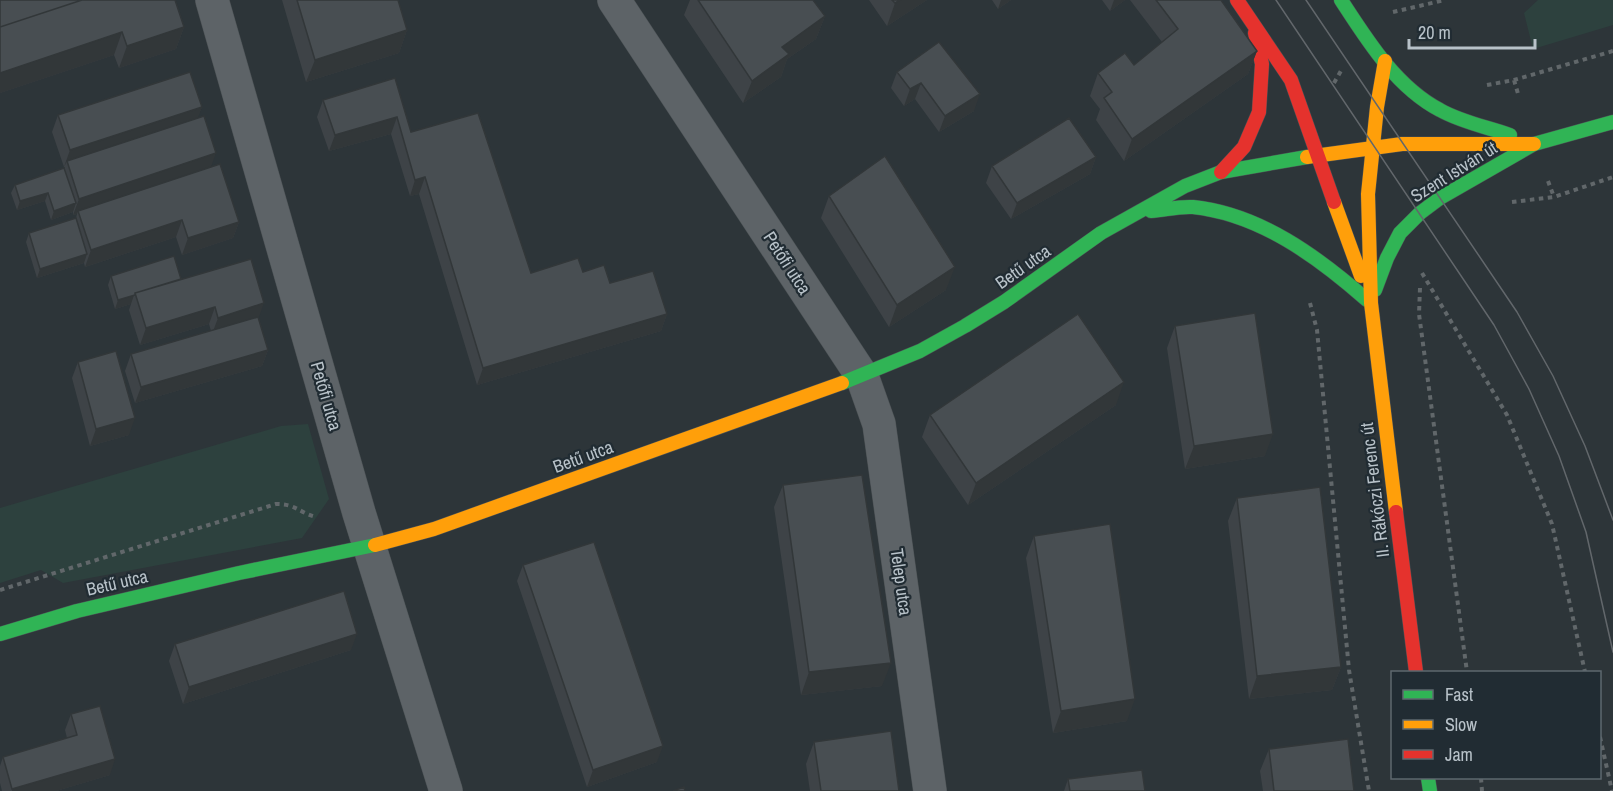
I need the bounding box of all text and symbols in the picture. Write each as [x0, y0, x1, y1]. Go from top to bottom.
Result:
scale bar [1409, 12, 1535, 50]
text: 20 m [1418, 20, 1451, 45]
street label: Szent István út [1406, 135, 1502, 208]
street label: Petőfi utca [758, 226, 817, 299]
street label: Betű utca [990, 238, 1055, 295]
street label: Petőfi utca [305, 358, 348, 433]
street label: II. Rákóczi Ferenc út [1354, 421, 1395, 559]
street label: Betű utca [549, 434, 616, 479]
street label: Telep utca [884, 547, 919, 617]
street label: Betű utca [84, 563, 150, 602]
legend [1391, 671, 1601, 779]
text: Fast [1445, 682, 1473, 707]
text: Slow [1445, 712, 1477, 737]
text: Jam [1445, 742, 1473, 767]

